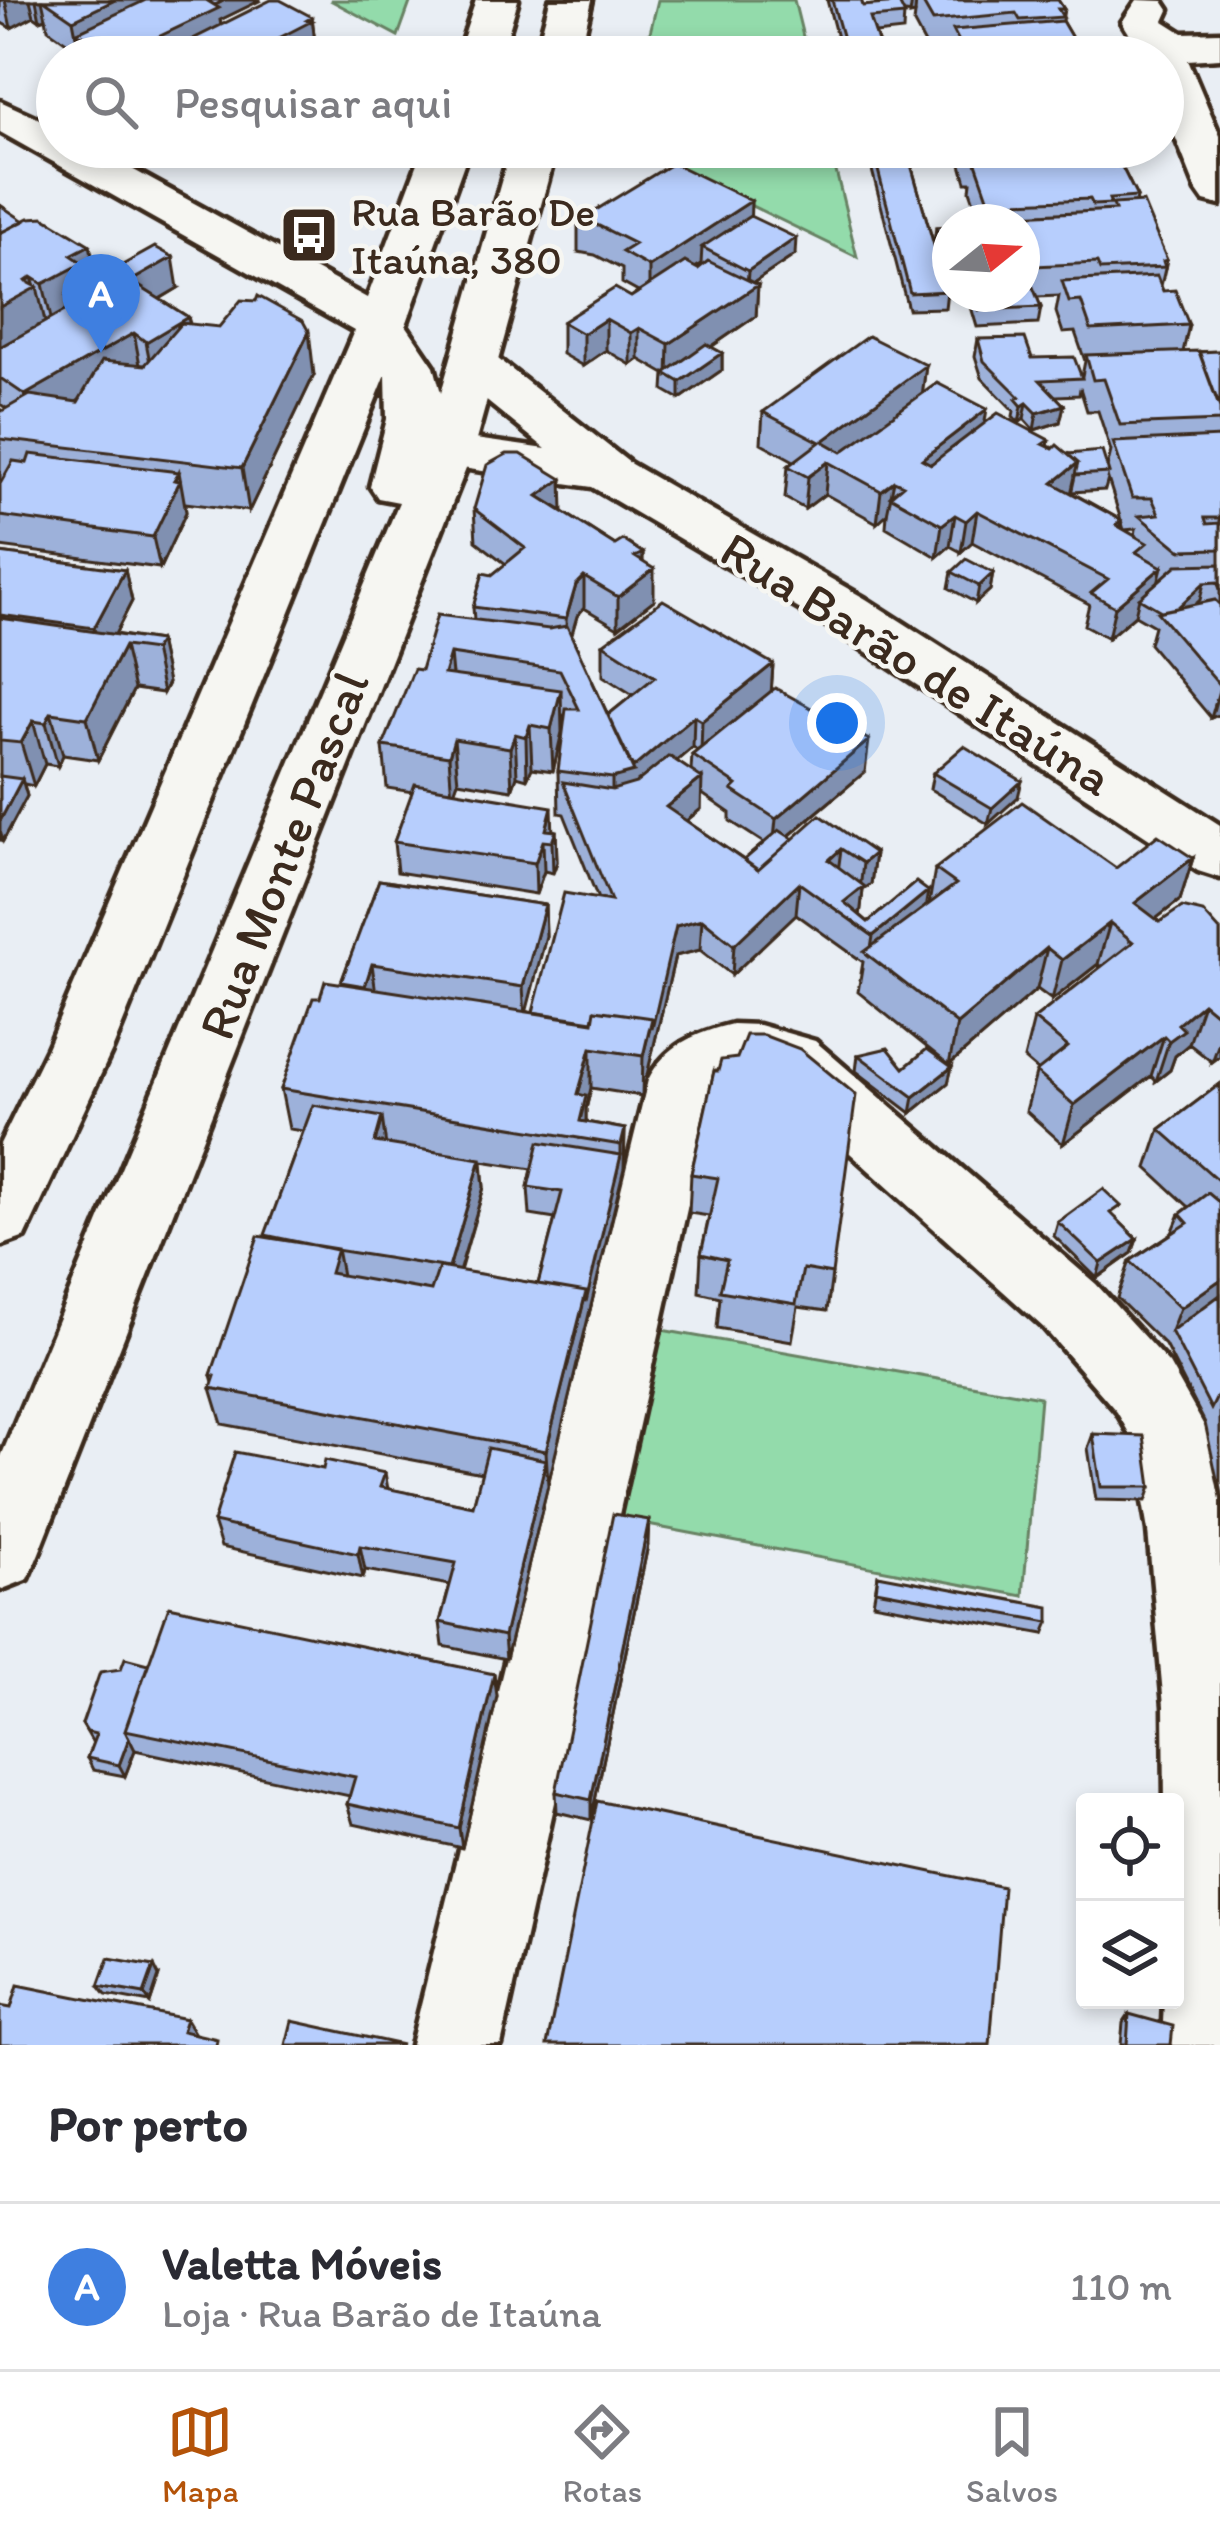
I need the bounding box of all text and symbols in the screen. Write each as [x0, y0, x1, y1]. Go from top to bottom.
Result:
search box [36, 36, 1184, 168]
icon: search [78, 69, 144, 135]
text: Pesquisar aqui [174, 75, 452, 129]
place label: Rua Barão De Itaúna, 380 [351, 186, 595, 285]
bus stop icon: Rua Barão De Itaúna, 380 [278, 204, 340, 266]
north arrow [932, 204, 1040, 312]
pin: A [62, 254, 140, 353]
street label: Rua Barão de Itaúna [710, 518, 1124, 809]
street label: Rua Monte Pascal [185, 663, 382, 1048]
your location [807, 693, 867, 753]
map controls [1076, 1793, 1184, 2009]
button: locate [1076, 1793, 1184, 1901]
button: layers [1076, 1901, 1184, 2009]
text: Por perto [48, 2093, 248, 2154]
text: Valetta Móveis [162, 2236, 442, 2290]
text: A [75, 2263, 99, 2310]
text: 110 m [1070, 2263, 1172, 2310]
text: Loja · Rua Barão de Itaúna [162, 2290, 601, 2337]
tab: Mapa [162, 2399, 239, 2510]
tab: Rotas [563, 2399, 642, 2510]
tab: Salvos [966, 2399, 1058, 2510]

